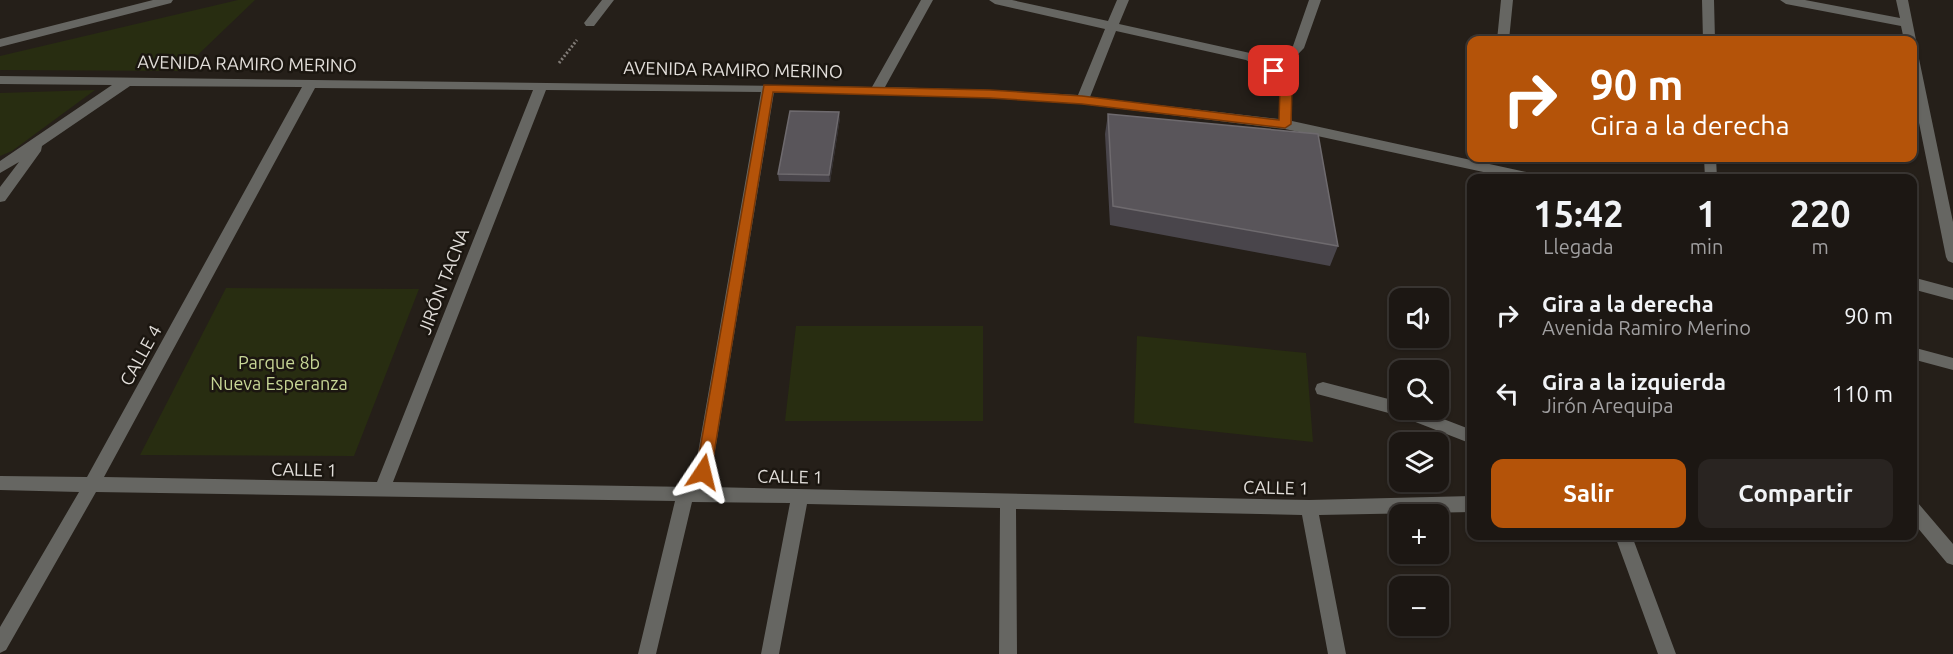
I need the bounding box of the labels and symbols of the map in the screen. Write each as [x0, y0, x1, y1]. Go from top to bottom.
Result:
pin [1248, 45, 1299, 96]
street label: AVENIDA RAMIRO MERINO [137, 51, 357, 75]
street label: AVENIDA RAMIRO MERINO [623, 57, 843, 81]
street label: JIRÓN TACNA [413, 225, 472, 337]
street label: CALLE 4 [115, 321, 165, 389]
park label: Parque 8b Nueva Esperanza [210, 352, 348, 393]
position arrow [671, 440, 735, 504]
street label: CALLE 1 [271, 458, 337, 480]
street label: CALLE 1 [757, 465, 823, 487]
street label: CALLE 1 [1243, 476, 1309, 498]

